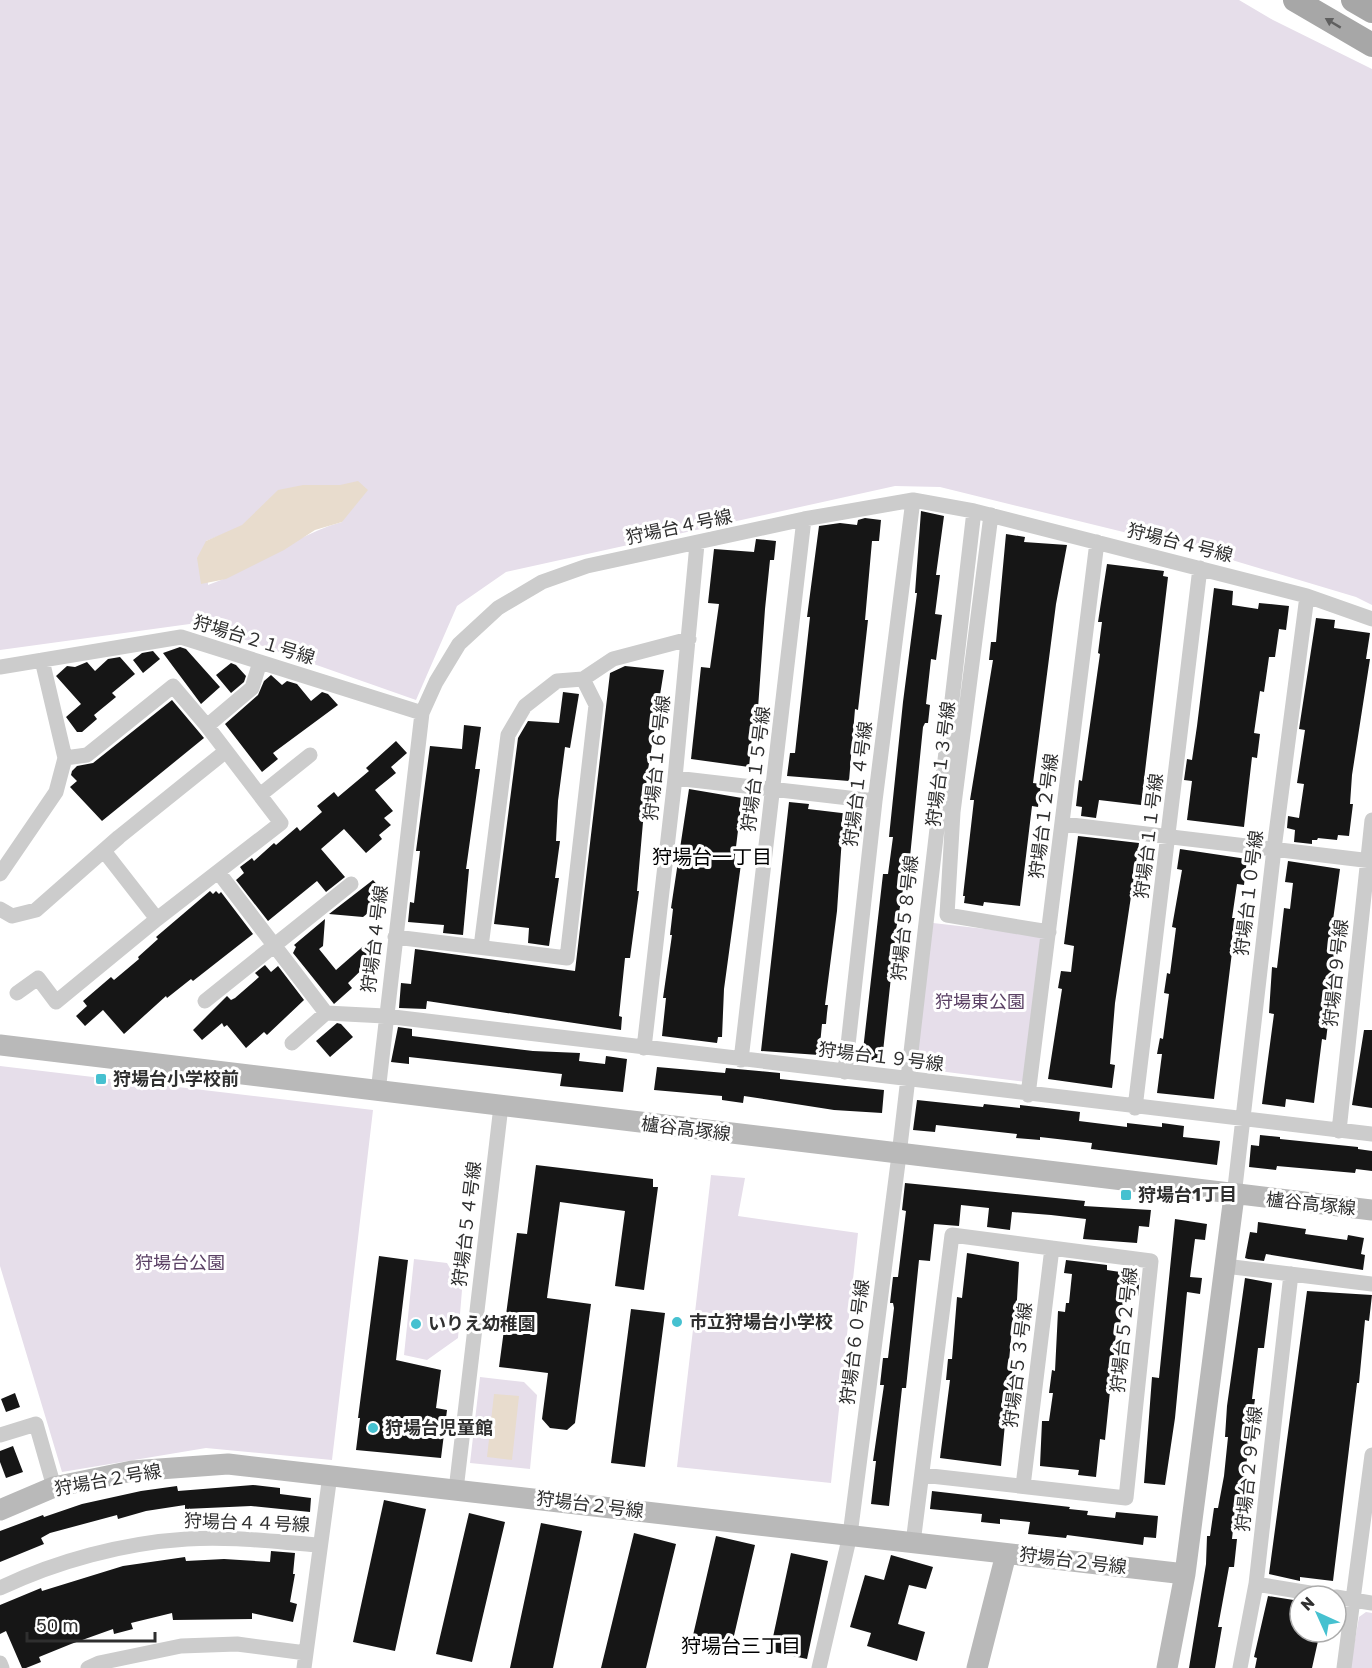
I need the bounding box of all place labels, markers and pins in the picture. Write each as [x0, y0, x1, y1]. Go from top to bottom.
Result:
place label: 狩場台小学校前 [113, 1068, 239, 1090]
marker: 狩場台小学校前 [94, 1072, 108, 1086]
place label: 狩場台1丁目 [1138, 1184, 1237, 1206]
marker: 狩場台1丁目 [1119, 1188, 1133, 1202]
place label: 市立狩場台小学校 [689, 1311, 833, 1333]
place label: いりえ幼稚園 [428, 1313, 536, 1335]
marker: 市立狩場台小学校 [670, 1315, 684, 1329]
marker: いりえ幼稚園 [409, 1317, 423, 1331]
place label: 狩場台児童館 [385, 1417, 493, 1439]
marker: 狩場台児童館 [366, 1421, 380, 1435]

